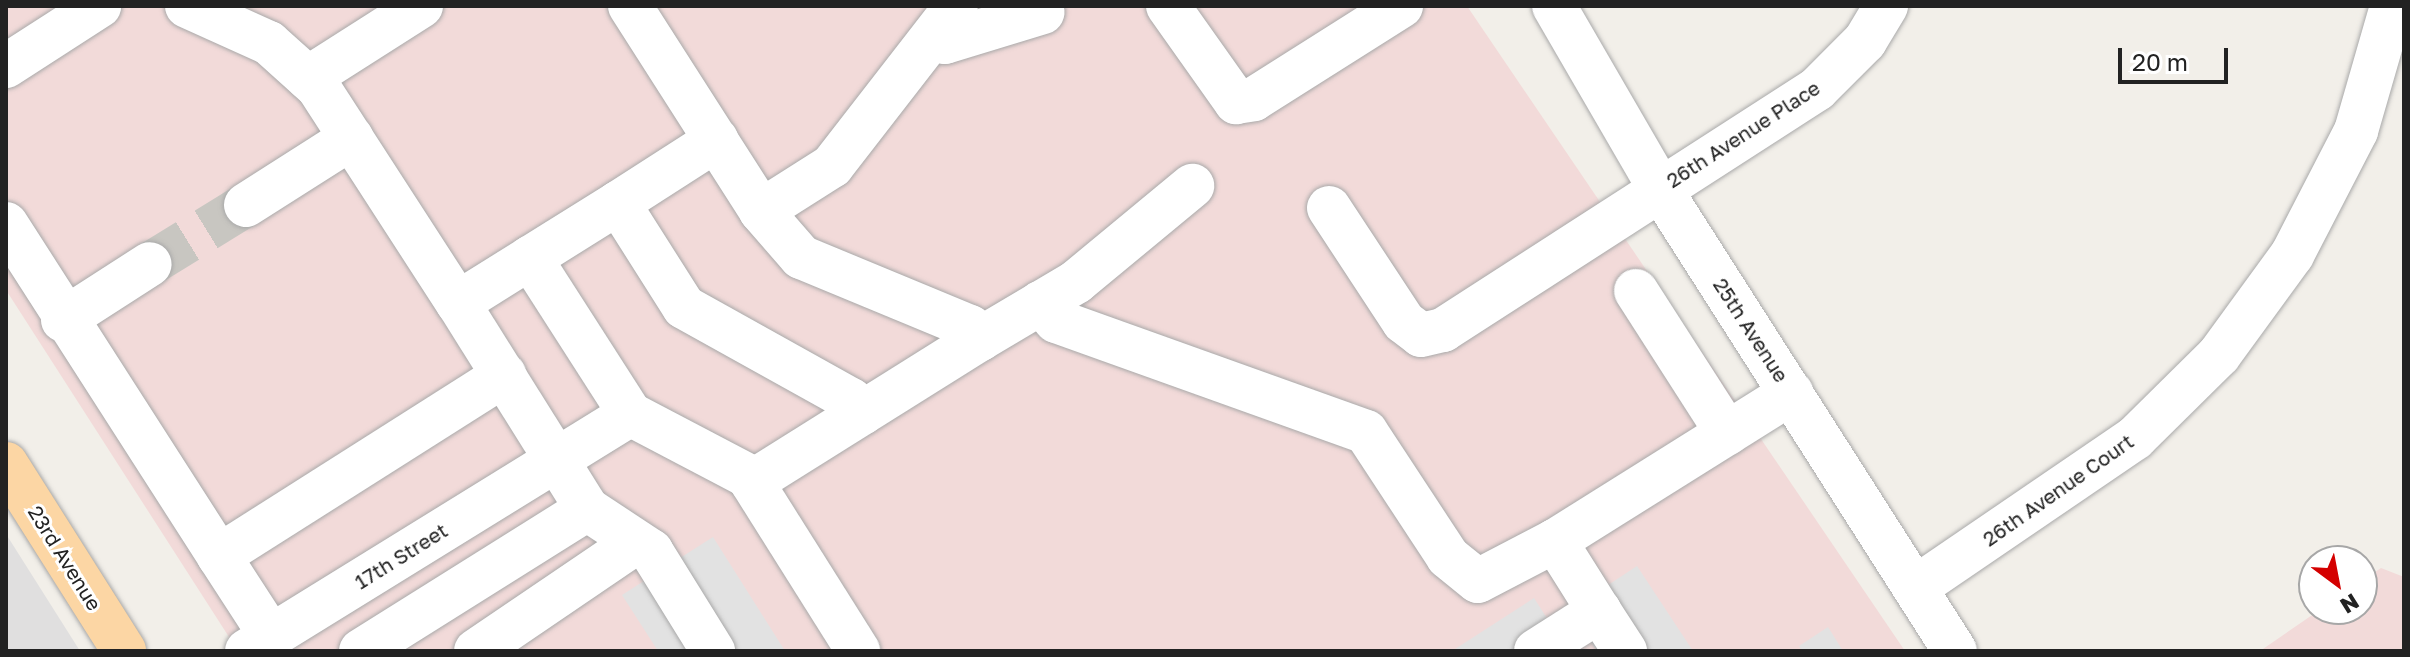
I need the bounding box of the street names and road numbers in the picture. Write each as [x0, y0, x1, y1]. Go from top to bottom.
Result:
street label: 26th Avenue Place [1662, 75, 1824, 193]
street label: 25th Avenue [1709, 274, 1793, 386]
street label: 26th Avenue Court [1978, 429, 2138, 551]
street label: 23rd Avenue [23, 501, 107, 615]
street label: 17th Street [350, 518, 452, 594]

